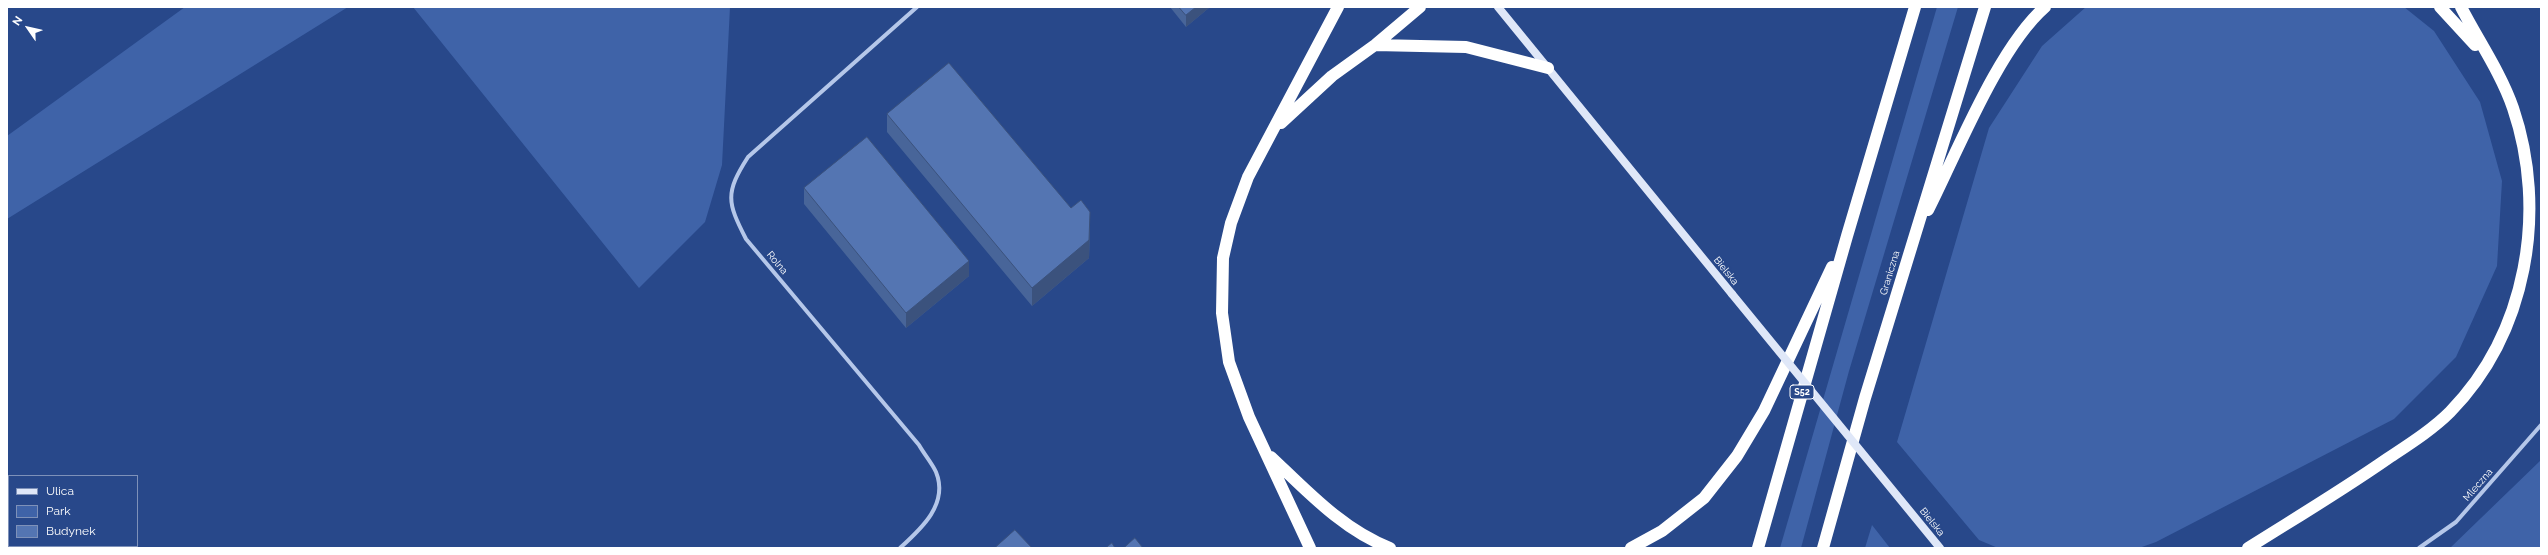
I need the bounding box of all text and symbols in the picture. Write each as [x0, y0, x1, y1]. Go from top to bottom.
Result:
north arrow [8, 8, 48, 48]
text: N [10, 14, 25, 28]
street label: Rolna [764, 249, 790, 277]
street label: Graniczna [1878, 249, 1902, 297]
street label: Bielska [1711, 254, 1741, 288]
road number: S52 [1790, 385, 1814, 399]
street label: Mleczna [2461, 466, 2495, 504]
legend [8, 475, 138, 547]
text: Ulica [46, 484, 74, 498]
text: Park [46, 504, 71, 518]
street label: Bielska [1917, 505, 1947, 539]
text: Budynek [46, 524, 96, 538]

